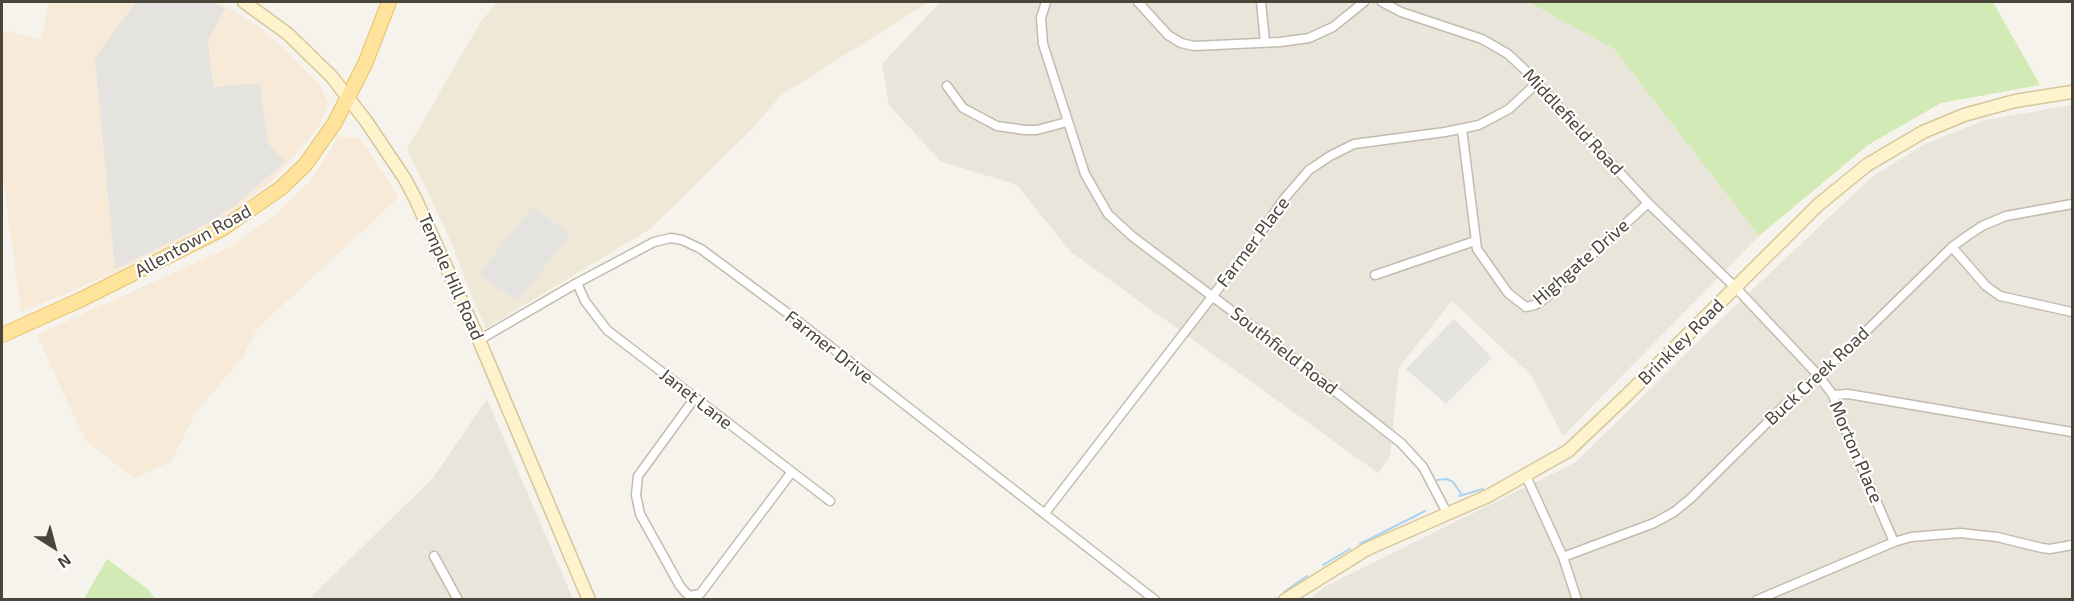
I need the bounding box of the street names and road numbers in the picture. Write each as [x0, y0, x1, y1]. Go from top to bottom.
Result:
street label: Middlefield Road [1518, 64, 1628, 180]
street label: Farmer Place [1212, 193, 1294, 291]
street label: Allentown Road [131, 200, 255, 282]
street label: Temple Hill Road [413, 210, 489, 344]
street label: Highgate Drive [1529, 214, 1633, 310]
street label: Brinkley Road [1634, 295, 1728, 389]
street label: Southfield Road [1226, 303, 1342, 399]
street label: Farmer Drive [781, 306, 877, 388]
street label: Buck Creek Road [1760, 322, 1874, 430]
street label: Janet Lane [655, 364, 737, 434]
street label: Morton Place [1825, 398, 1887, 506]

